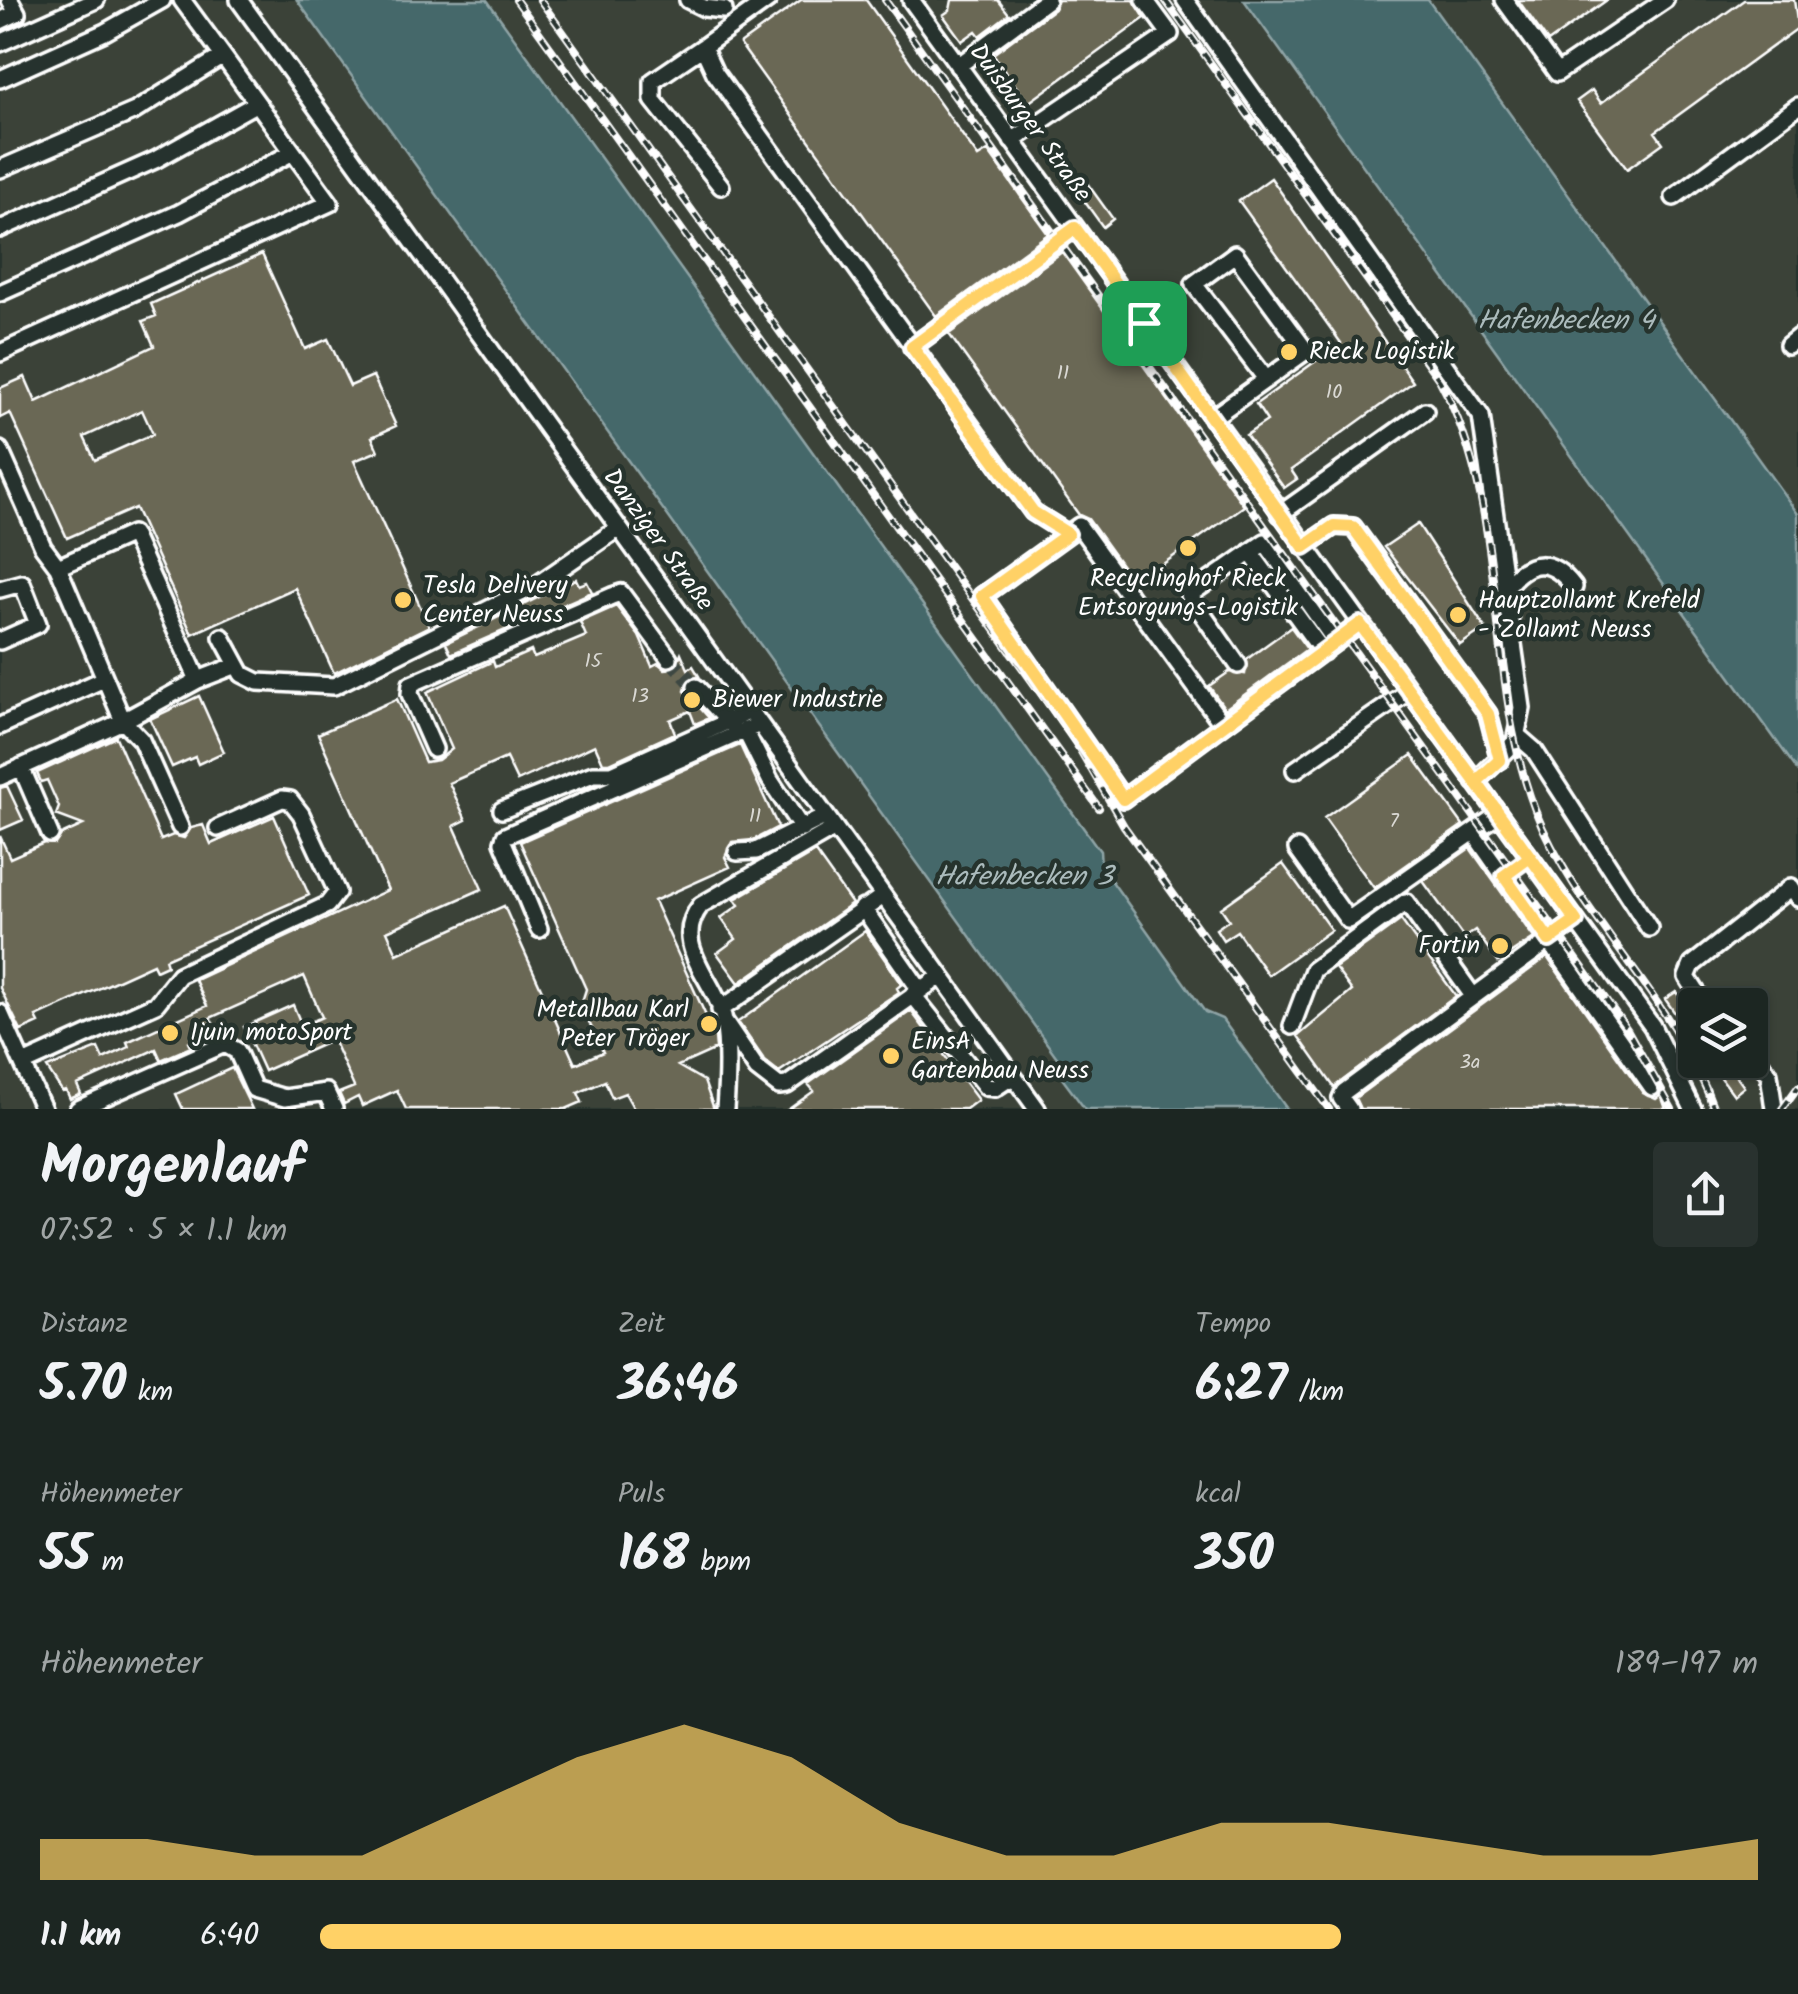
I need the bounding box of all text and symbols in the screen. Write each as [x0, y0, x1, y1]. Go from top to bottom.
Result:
street label: Duisburger Straße [958, 35, 1102, 211]
pin [1102, 281, 1187, 366]
icon: arrive [1117, 296, 1172, 351]
water label: Hafenbecken 4 [1477, 299, 1657, 344]
place label: Rieck Logistik [1309, 332, 1455, 372]
marker: Rieck Logistik [1278, 341, 1300, 363]
house number: 11 [1057, 358, 1069, 390]
house number: 10 [1326, 377, 1342, 409]
street label: Danziger Straße [592, 460, 724, 620]
marker: Recyclinghof Rieck Entsorgungs-Logistik [1177, 537, 1199, 559]
place label: Recyclinghof Rieck Entsorgungs-Logistik [1078, 559, 1298, 628]
place label: Tesla Delivery Center Neuss [423, 566, 568, 635]
place label: Hauptzollamt Krefeld - Zollamt Neuss [1478, 581, 1701, 650]
marker: Tesla Delivery Center Neuss [392, 589, 414, 611]
marker: Hauptzollamt Krefeld - Zollamt Neuss [1447, 604, 1469, 626]
house number: 15 [584, 646, 603, 678]
place label: Biewer Industrie [712, 680, 883, 720]
house number: 13 [631, 681, 649, 713]
marker: Biewer Industrie [681, 689, 703, 711]
house number: 11 [749, 801, 761, 833]
house number: 7 [1389, 806, 1399, 838]
water label: Hafenbecken 3 [935, 855, 1117, 900]
place label: Fortin [1418, 926, 1480, 966]
marker: Fortin [1489, 935, 1511, 957]
map controls [1678, 988, 1768, 1078]
button: layers [1678, 988, 1768, 1078]
place label: Metallbau Karl Peter Tröger [537, 990, 691, 1059]
place label: Ijuin motoSport [190, 1013, 352, 1053]
marker: Metallbau Karl Peter Tröger [698, 1013, 720, 1035]
marker: Ijuin motoSport [159, 1022, 181, 1044]
place label: EinsA Gartenbau Neuss [911, 1022, 1089, 1091]
marker: EinsA Gartenbau Neuss [880, 1045, 902, 1067]
house number: 3a [1460, 1047, 1480, 1079]
text: Morgenlauf [40, 1125, 304, 1212]
button: share [1653, 1142, 1758, 1247]
text: 07:52 · 5 × 1.1 km [40, 1206, 287, 1257]
text: Distanz [40, 1302, 128, 1347]
text: Zeit [618, 1302, 665, 1347]
text: Tempo [1195, 1302, 1271, 1347]
text: 5.70 [40, 1347, 126, 1427]
text: 36:46 [618, 1347, 739, 1427]
text: 6:27 [1195, 1347, 1287, 1427]
text: km [126, 1370, 173, 1415]
text: /km [1287, 1370, 1344, 1415]
text: Höhenmeter [40, 1472, 182, 1517]
text: Puls [618, 1472, 665, 1517]
text: kcal [1195, 1472, 1241, 1517]
text: 55 [40, 1517, 91, 1597]
text: 168 [618, 1517, 689, 1597]
text: 350 [1195, 1517, 1274, 1597]
text: m [91, 1540, 124, 1585]
text: bpm [689, 1540, 751, 1585]
text: Höhenmeter [40, 1639, 202, 1690]
text: 189–197 m [1615, 1639, 1758, 1690]
text: 1.1 km [40, 1911, 121, 1962]
text: 6:40 [200, 1911, 259, 1962]

